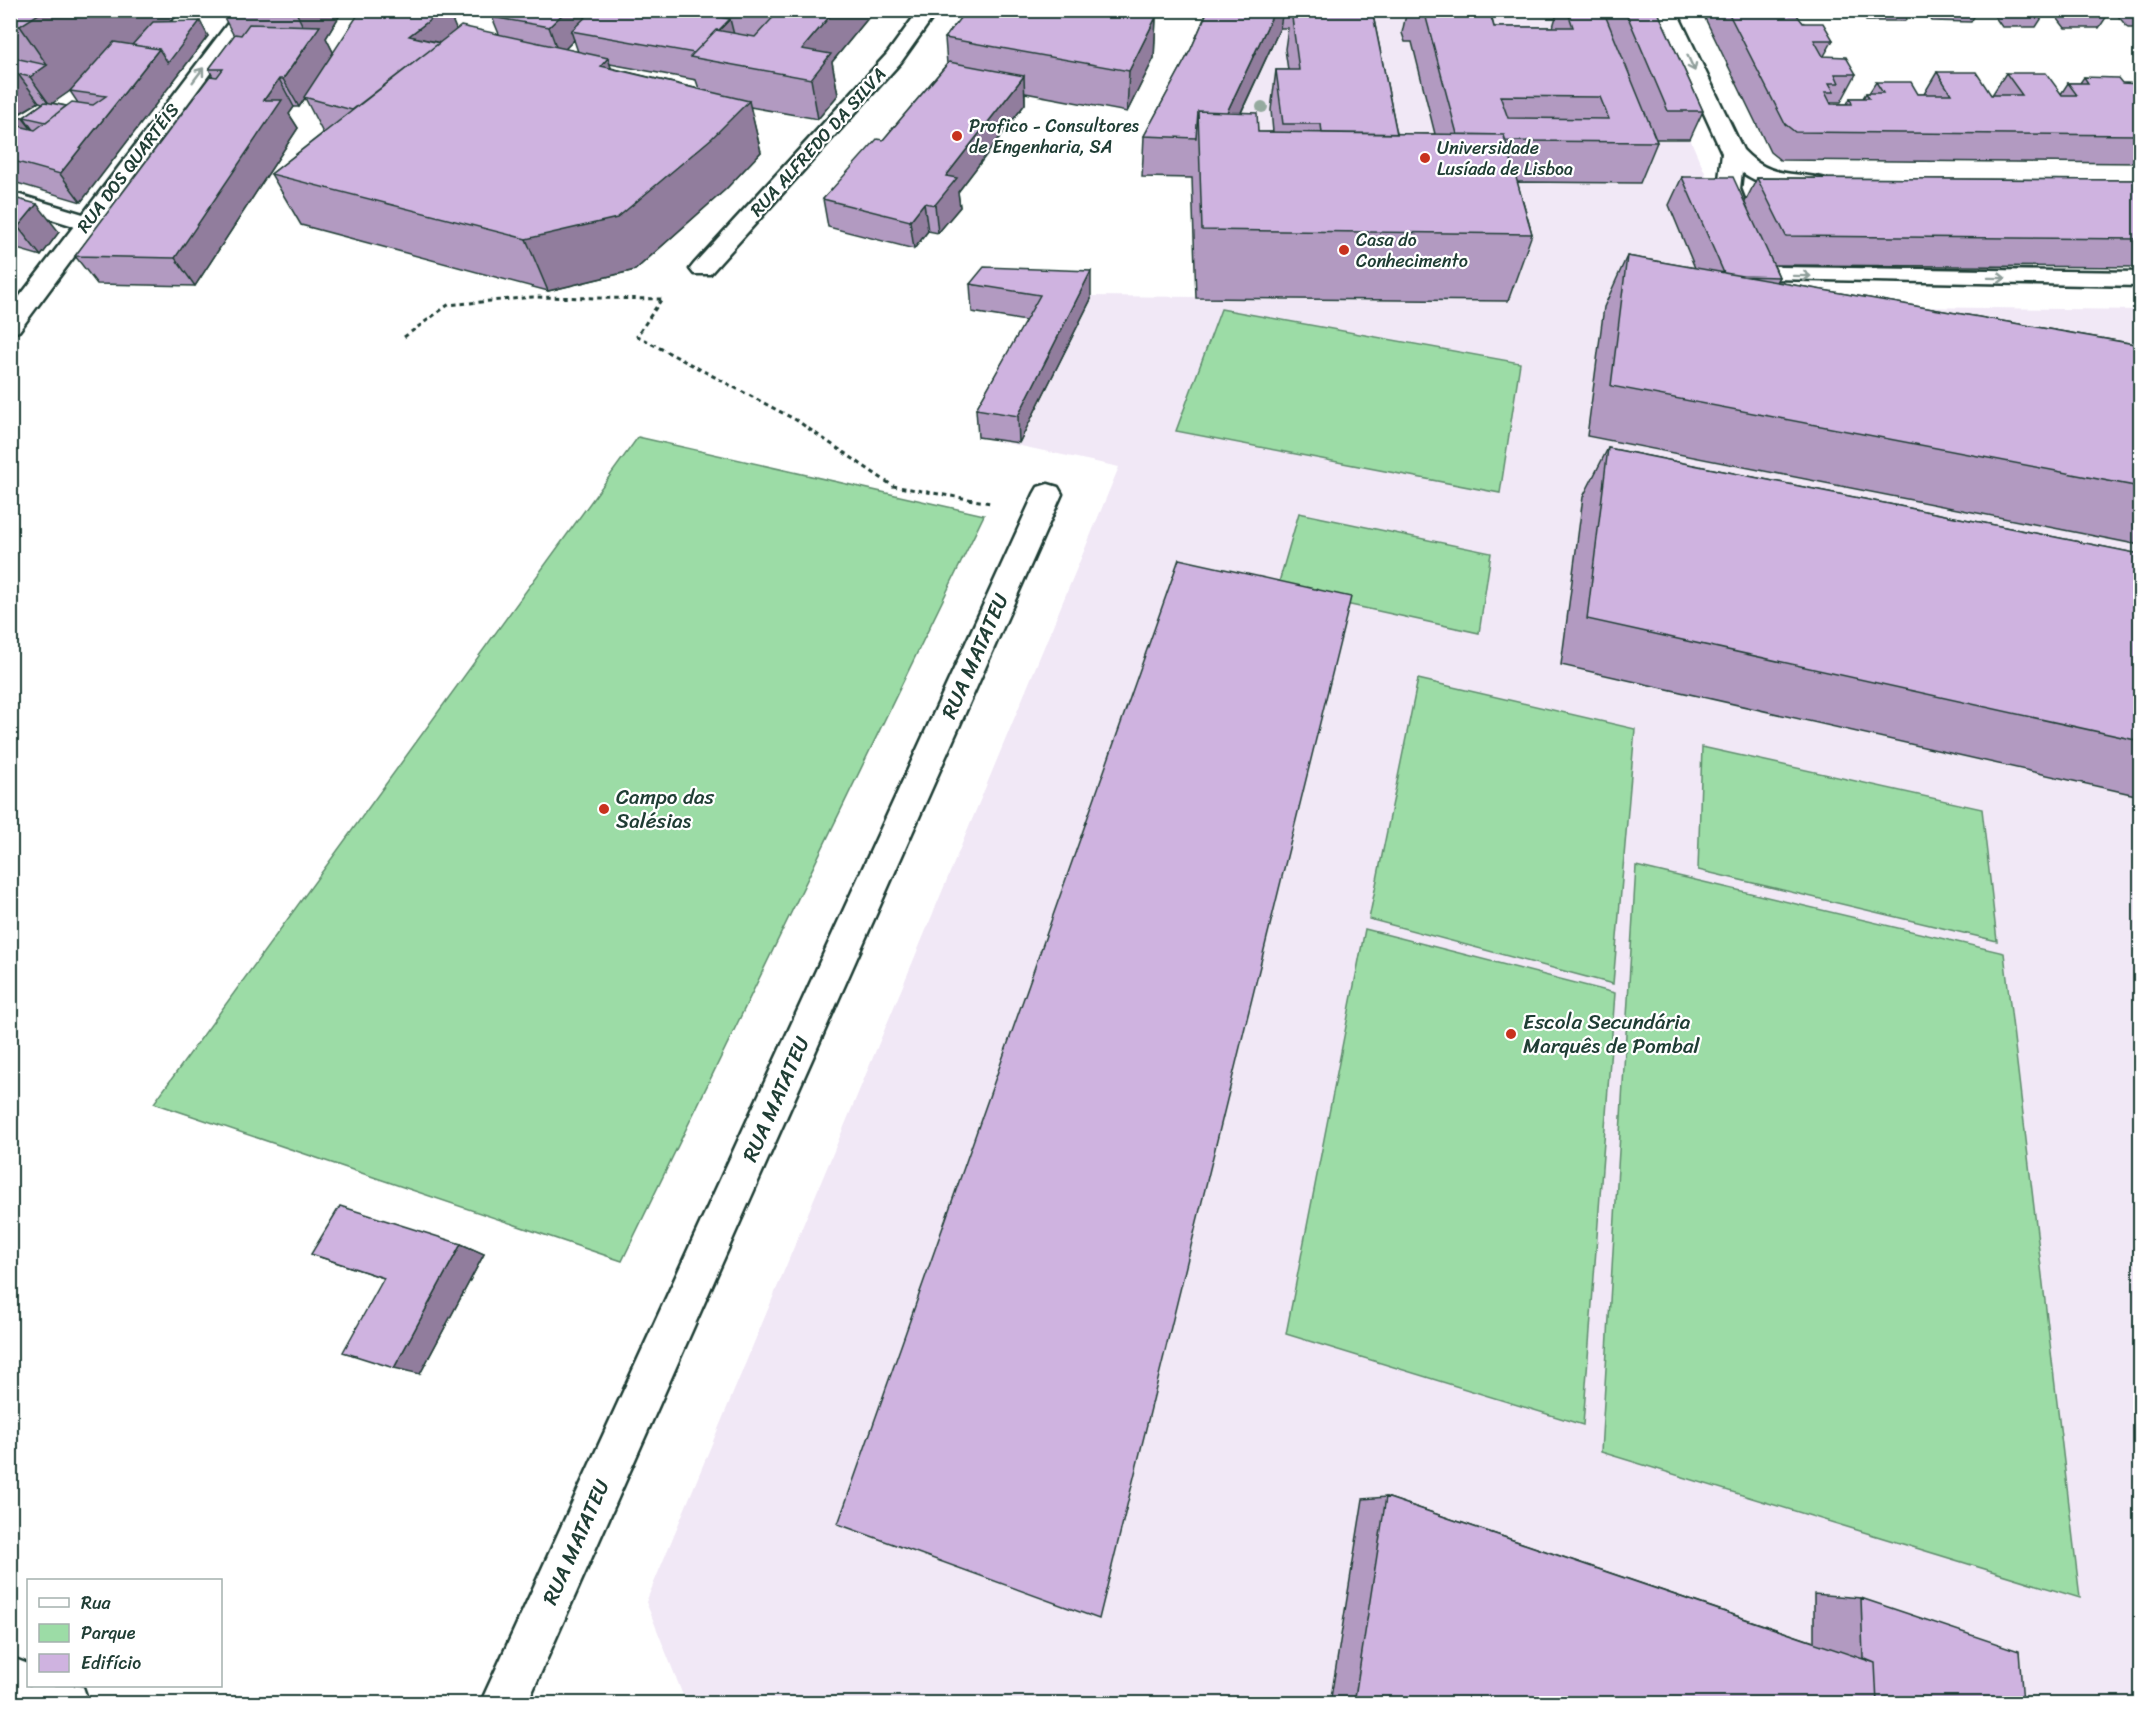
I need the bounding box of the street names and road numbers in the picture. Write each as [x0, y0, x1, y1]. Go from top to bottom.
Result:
street label: RUA ALFREDO DA SILVA [742, 60, 894, 224]
street label: RUA DOS QUARTÉIS [68, 96, 188, 240]
street label: RUA MATATEU [930, 587, 1020, 725]
street label: RUA MATATEU [731, 1030, 821, 1168]
street label: RUA MATATEU [531, 1473, 621, 1611]

